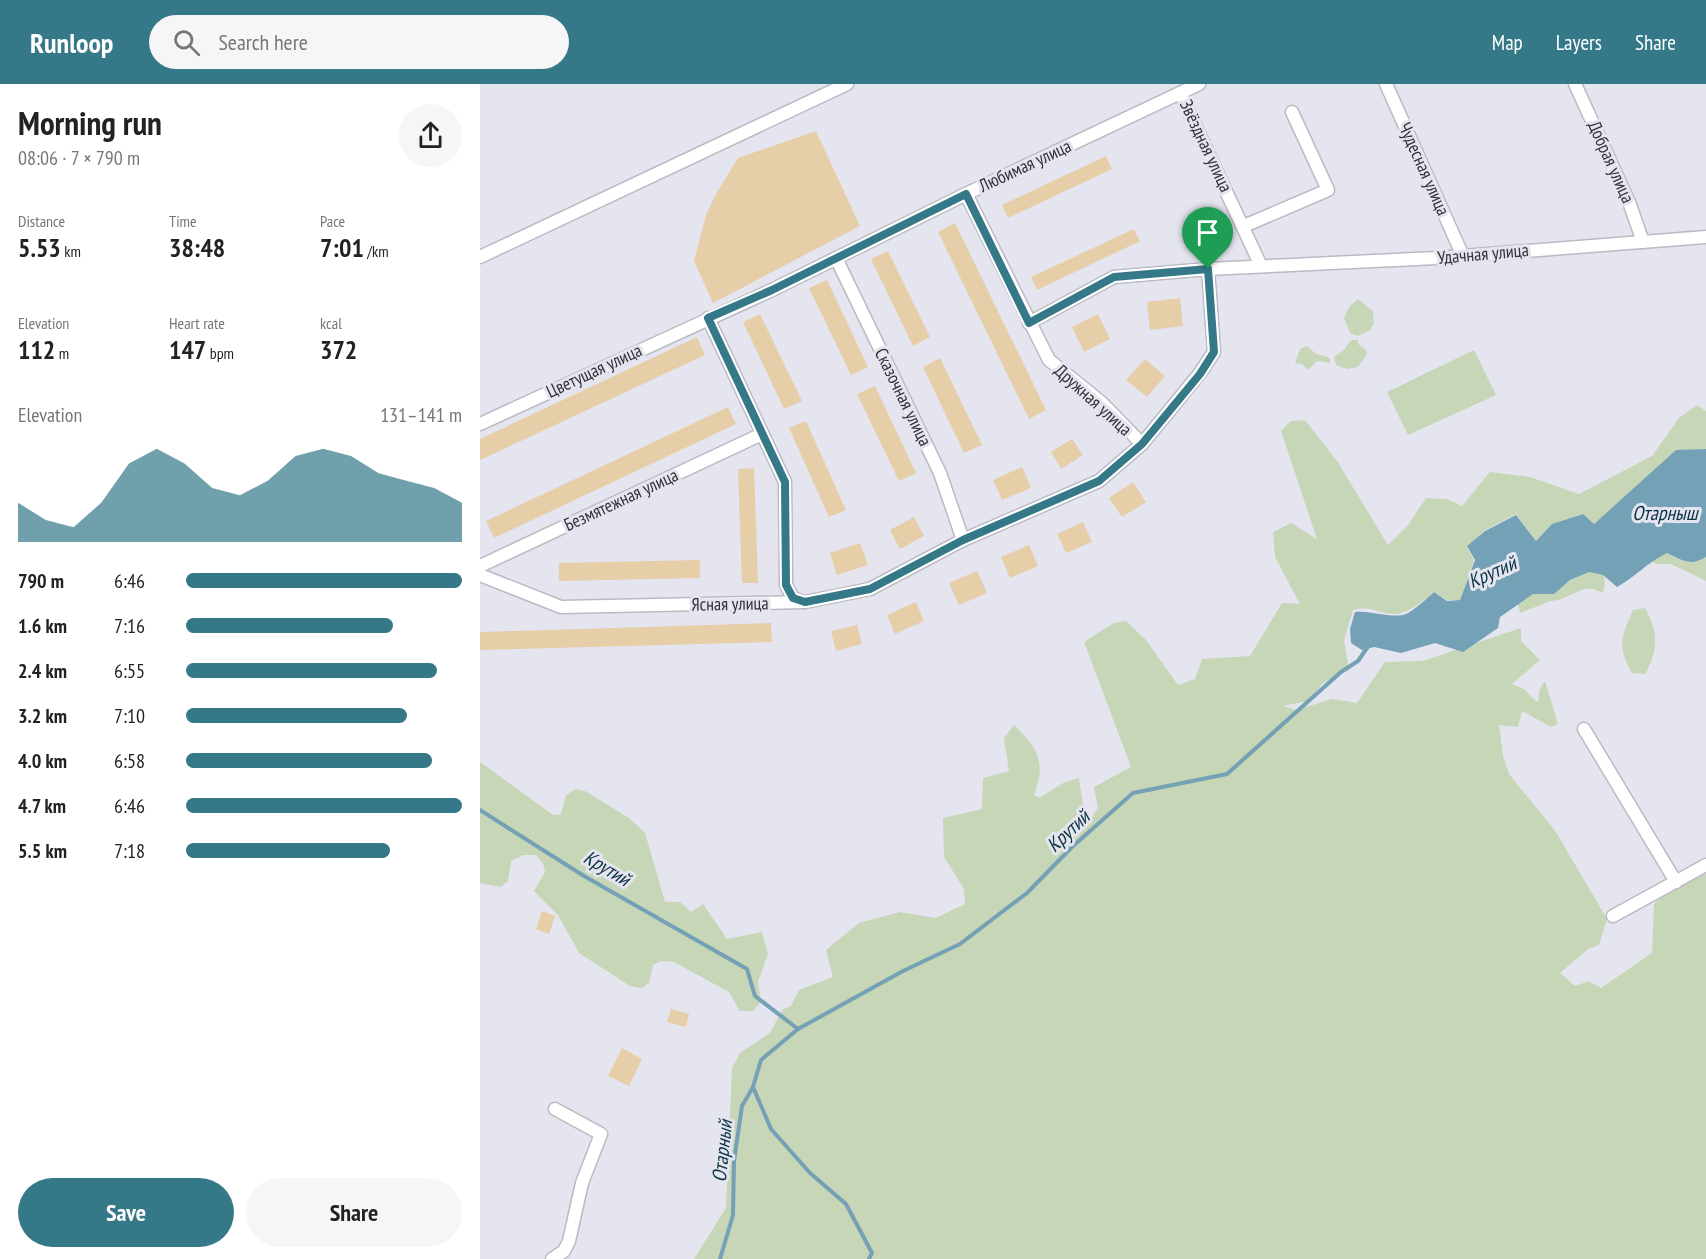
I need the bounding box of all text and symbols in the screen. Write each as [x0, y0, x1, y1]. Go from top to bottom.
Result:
search box [149, 15, 569, 69]
text: Runloop [30, 24, 113, 61]
icon: search [170, 26, 203, 59]
text: Search here [218, 28, 308, 56]
text: Map [1492, 29, 1523, 56]
text: Layers [1556, 29, 1602, 56]
text: Share [1635, 29, 1676, 56]
street label: Звёздная улица [1175, 96, 1238, 196]
text: Morning run [18, 101, 162, 144]
button: share [399, 104, 462, 167]
street label: Добрая улица [1583, 117, 1640, 207]
street label: Чудесная улица [1394, 119, 1455, 219]
street label: Любимая улица [974, 134, 1075, 197]
text: 08:06 · 7 × 790 m [18, 145, 140, 171]
pin [1182, 207, 1233, 269]
text: Distance [18, 211, 65, 231]
text: Time [169, 211, 197, 231]
text: Pace [320, 211, 345, 231]
icon: arrive [1191, 216, 1224, 249]
text: 5.53 [18, 231, 61, 264]
text: 38:48 [169, 231, 225, 264]
text: 7:01 [320, 231, 364, 264]
street label: Удачная улица [1436, 238, 1530, 269]
text: km [61, 241, 81, 261]
text: /km [364, 241, 389, 261]
text: Elevation [18, 313, 69, 333]
text: Heart rate [169, 313, 225, 333]
text: kcal [320, 313, 342, 333]
text: 112 [18, 333, 55, 366]
text: 147 [169, 333, 206, 366]
text: 372 [320, 333, 357, 366]
street label: Цветущая улица [542, 338, 645, 403]
text: m [55, 343, 69, 363]
text: bpm [206, 343, 234, 363]
street label: Сказочная улица [870, 344, 937, 450]
street label: Дружная улица [1050, 359, 1137, 440]
text: Elevation [18, 402, 82, 428]
text: 131–141 m [380, 402, 462, 428]
street label: Безмятежная улица [560, 463, 682, 536]
water label: Отарныш [1632, 500, 1700, 526]
water label: Крутий [1464, 549, 1522, 594]
text: 790 m [18, 568, 64, 594]
text: 6:46 [114, 568, 145, 594]
street label: Ясная улица [691, 591, 769, 616]
text: 1.6 km [18, 613, 67, 639]
text: 7:16 [114, 613, 145, 639]
text: 2.4 km [18, 658, 67, 684]
text: 6:55 [114, 658, 145, 684]
text: 3.2 km [18, 703, 67, 729]
text: 7:10 [114, 703, 145, 729]
text: 4.0 km [18, 748, 67, 774]
text: 6:58 [114, 748, 145, 774]
text: 4.7 km [18, 793, 66, 819]
text: 6:46 [114, 793, 145, 819]
water label: Крутий [1041, 803, 1097, 858]
text: 5.5 km [18, 838, 67, 864]
text: 7:18 [114, 838, 145, 864]
water label: Крутий [579, 844, 637, 893]
water label: Отарный [706, 1116, 738, 1183]
button: Save [18, 1178, 234, 1247]
button: Share [246, 1178, 462, 1247]

